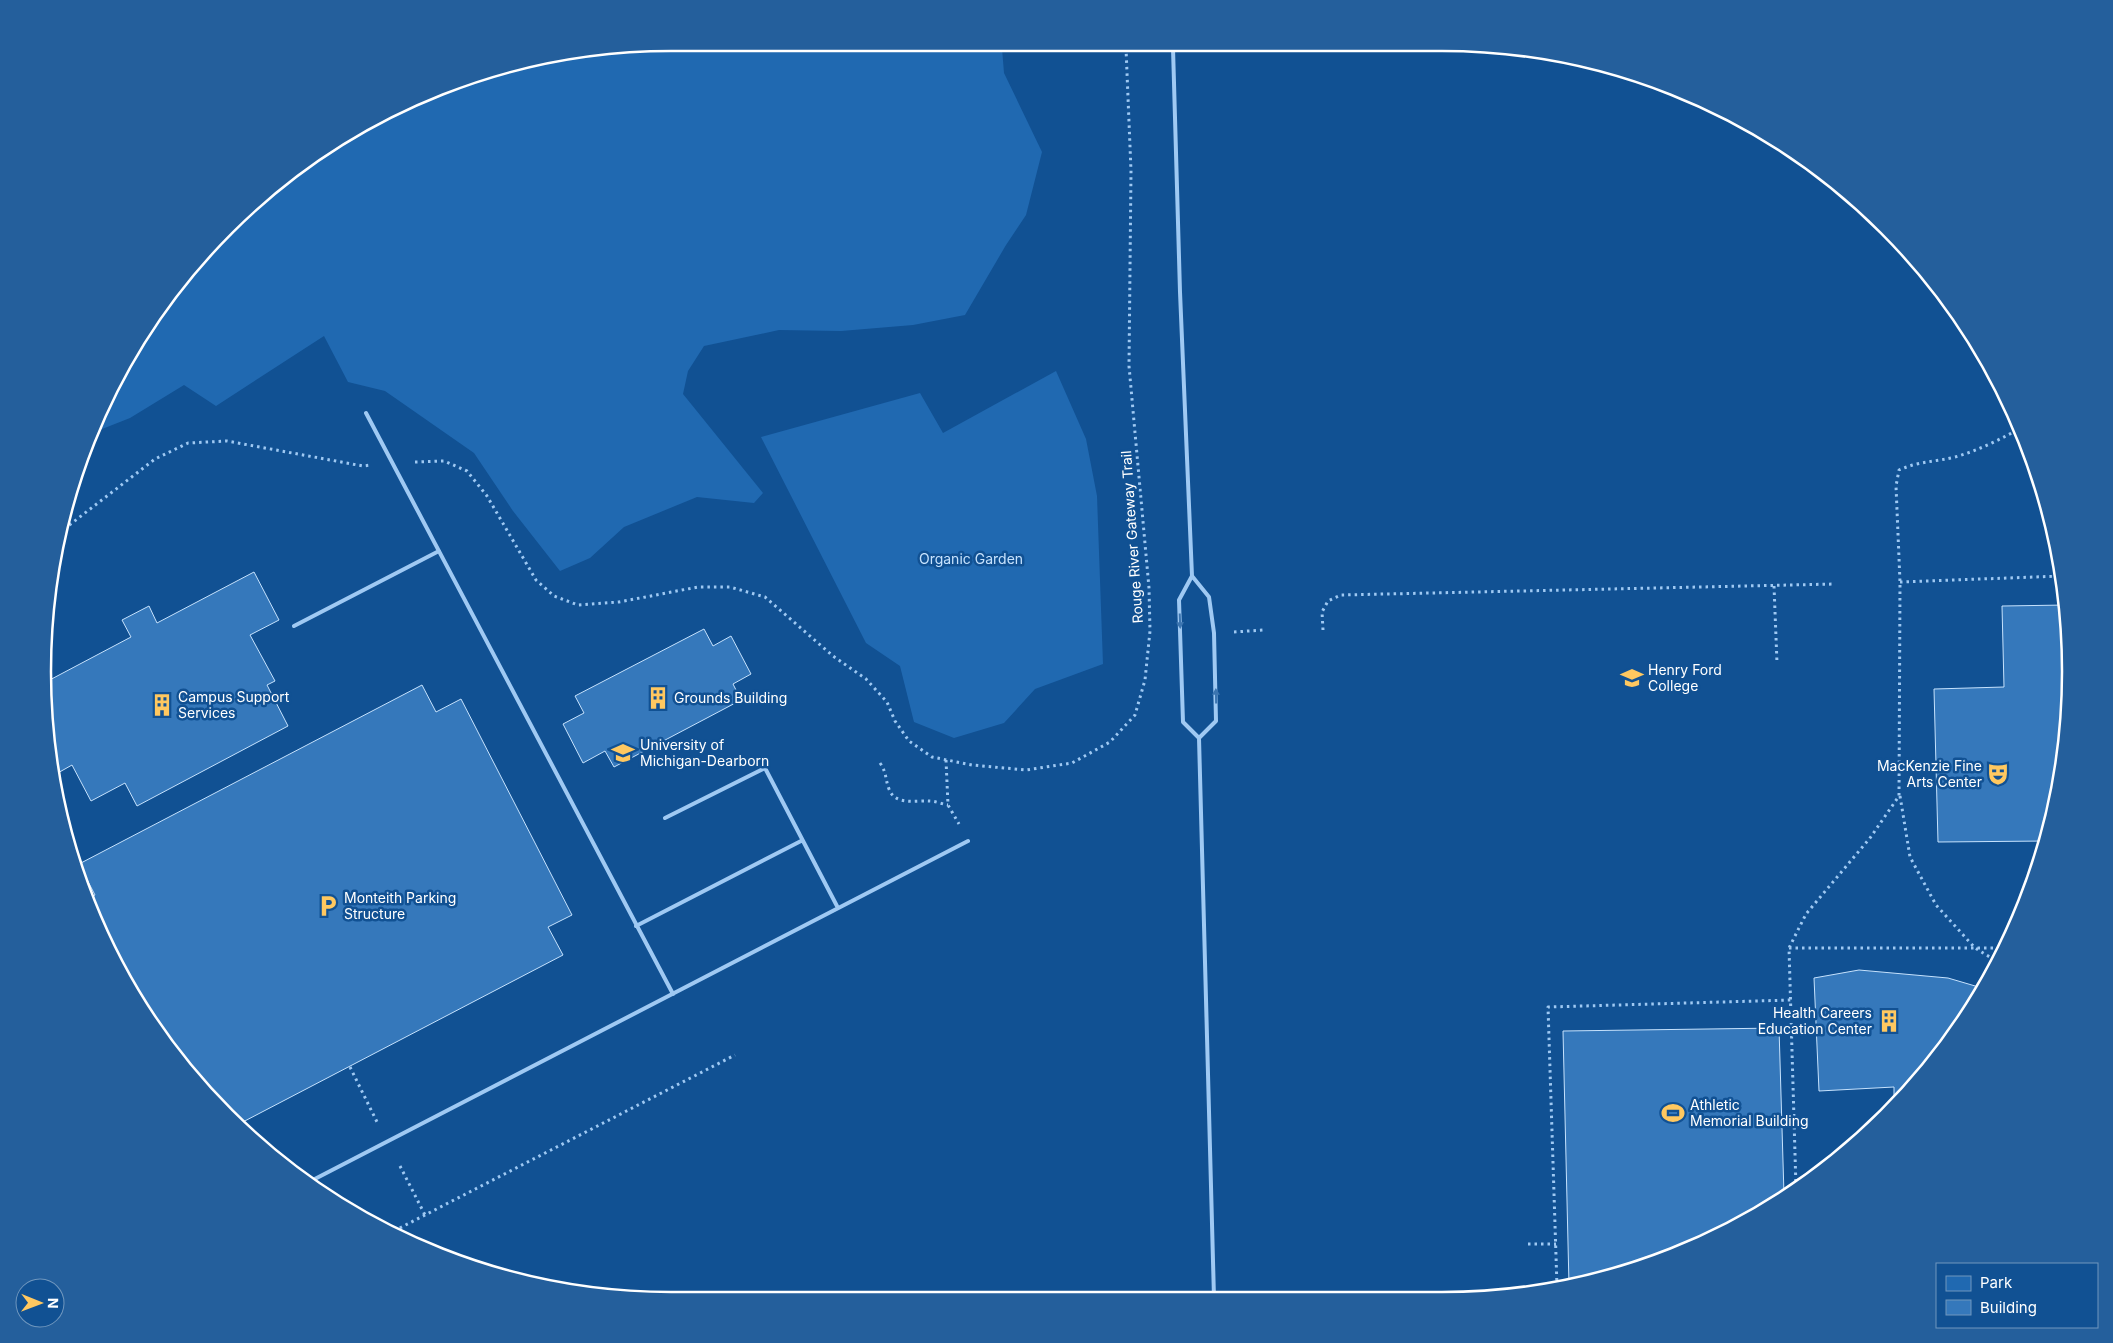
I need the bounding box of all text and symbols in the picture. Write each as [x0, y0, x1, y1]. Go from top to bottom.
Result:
street label: Rouge River Gateway Trail [1117, 450, 1146, 624]
park label: Organic Garden [919, 550, 1023, 567]
one-way arrow [1176, 614, 1184, 630]
place label: Henry Ford College [1648, 661, 1722, 694]
school or university icon: Henry Ford College [1619, 665, 1645, 691]
building icon: Grounds Building [645, 685, 671, 711]
place label: Campus Support Services [178, 688, 290, 721]
one-way arrow [1211, 688, 1219, 704]
place label: Grounds Building [674, 689, 787, 706]
building icon: Campus Support Services [149, 692, 175, 718]
place label: University of Michigan-Dearborn [640, 736, 769, 769]
school or university icon: University of Michigan-Dearborn [610, 740, 636, 766]
place label: MacKenzie Fine Arts Center [1877, 757, 1982, 790]
theatre icon: MacKenzie Fine Arts Center [1985, 761, 2011, 787]
place label: Monteith Parking Structure [344, 889, 456, 922]
parking icon: Monteith Parking Structure [315, 893, 341, 919]
place label: Health Careers Education Center [1758, 1004, 1872, 1037]
building icon: Health Careers Education Center [1876, 1008, 1902, 1034]
place label: Athletic Memorial Building [1690, 1096, 1809, 1129]
sports icon: Athletic Memorial Building [1660, 1100, 1686, 1126]
legend [1936, 1263, 2098, 1328]
text: Park [1980, 1273, 2013, 1292]
north arrow [15, 1278, 65, 1328]
text: N [45, 1298, 62, 1309]
text: Building [1980, 1298, 2037, 1317]

